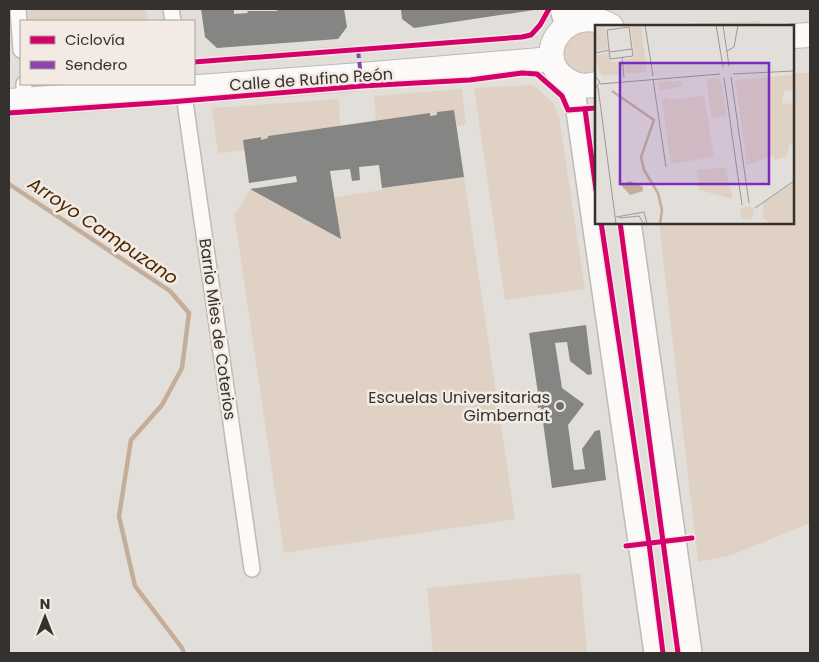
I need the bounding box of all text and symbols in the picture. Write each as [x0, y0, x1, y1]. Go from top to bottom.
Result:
legend [20, 20, 195, 85]
inset map [595, 25, 794, 224]
text: Ciclovía [65, 29, 125, 50]
text: Sendero [65, 54, 127, 75]
street label: Calle de Rufino Peón [229, 62, 394, 97]
water label: Arroyo Campuzano [23, 171, 183, 290]
street label: Barrio Mies de Coterios [193, 237, 242, 421]
place label: Escuelas Universitarias Gimbernat [368, 386, 550, 427]
marker: Escuelas Universitarias Gimbernat [554, 400, 566, 412]
north arrow [20, 592, 70, 642]
text: N [40, 594, 50, 614]

